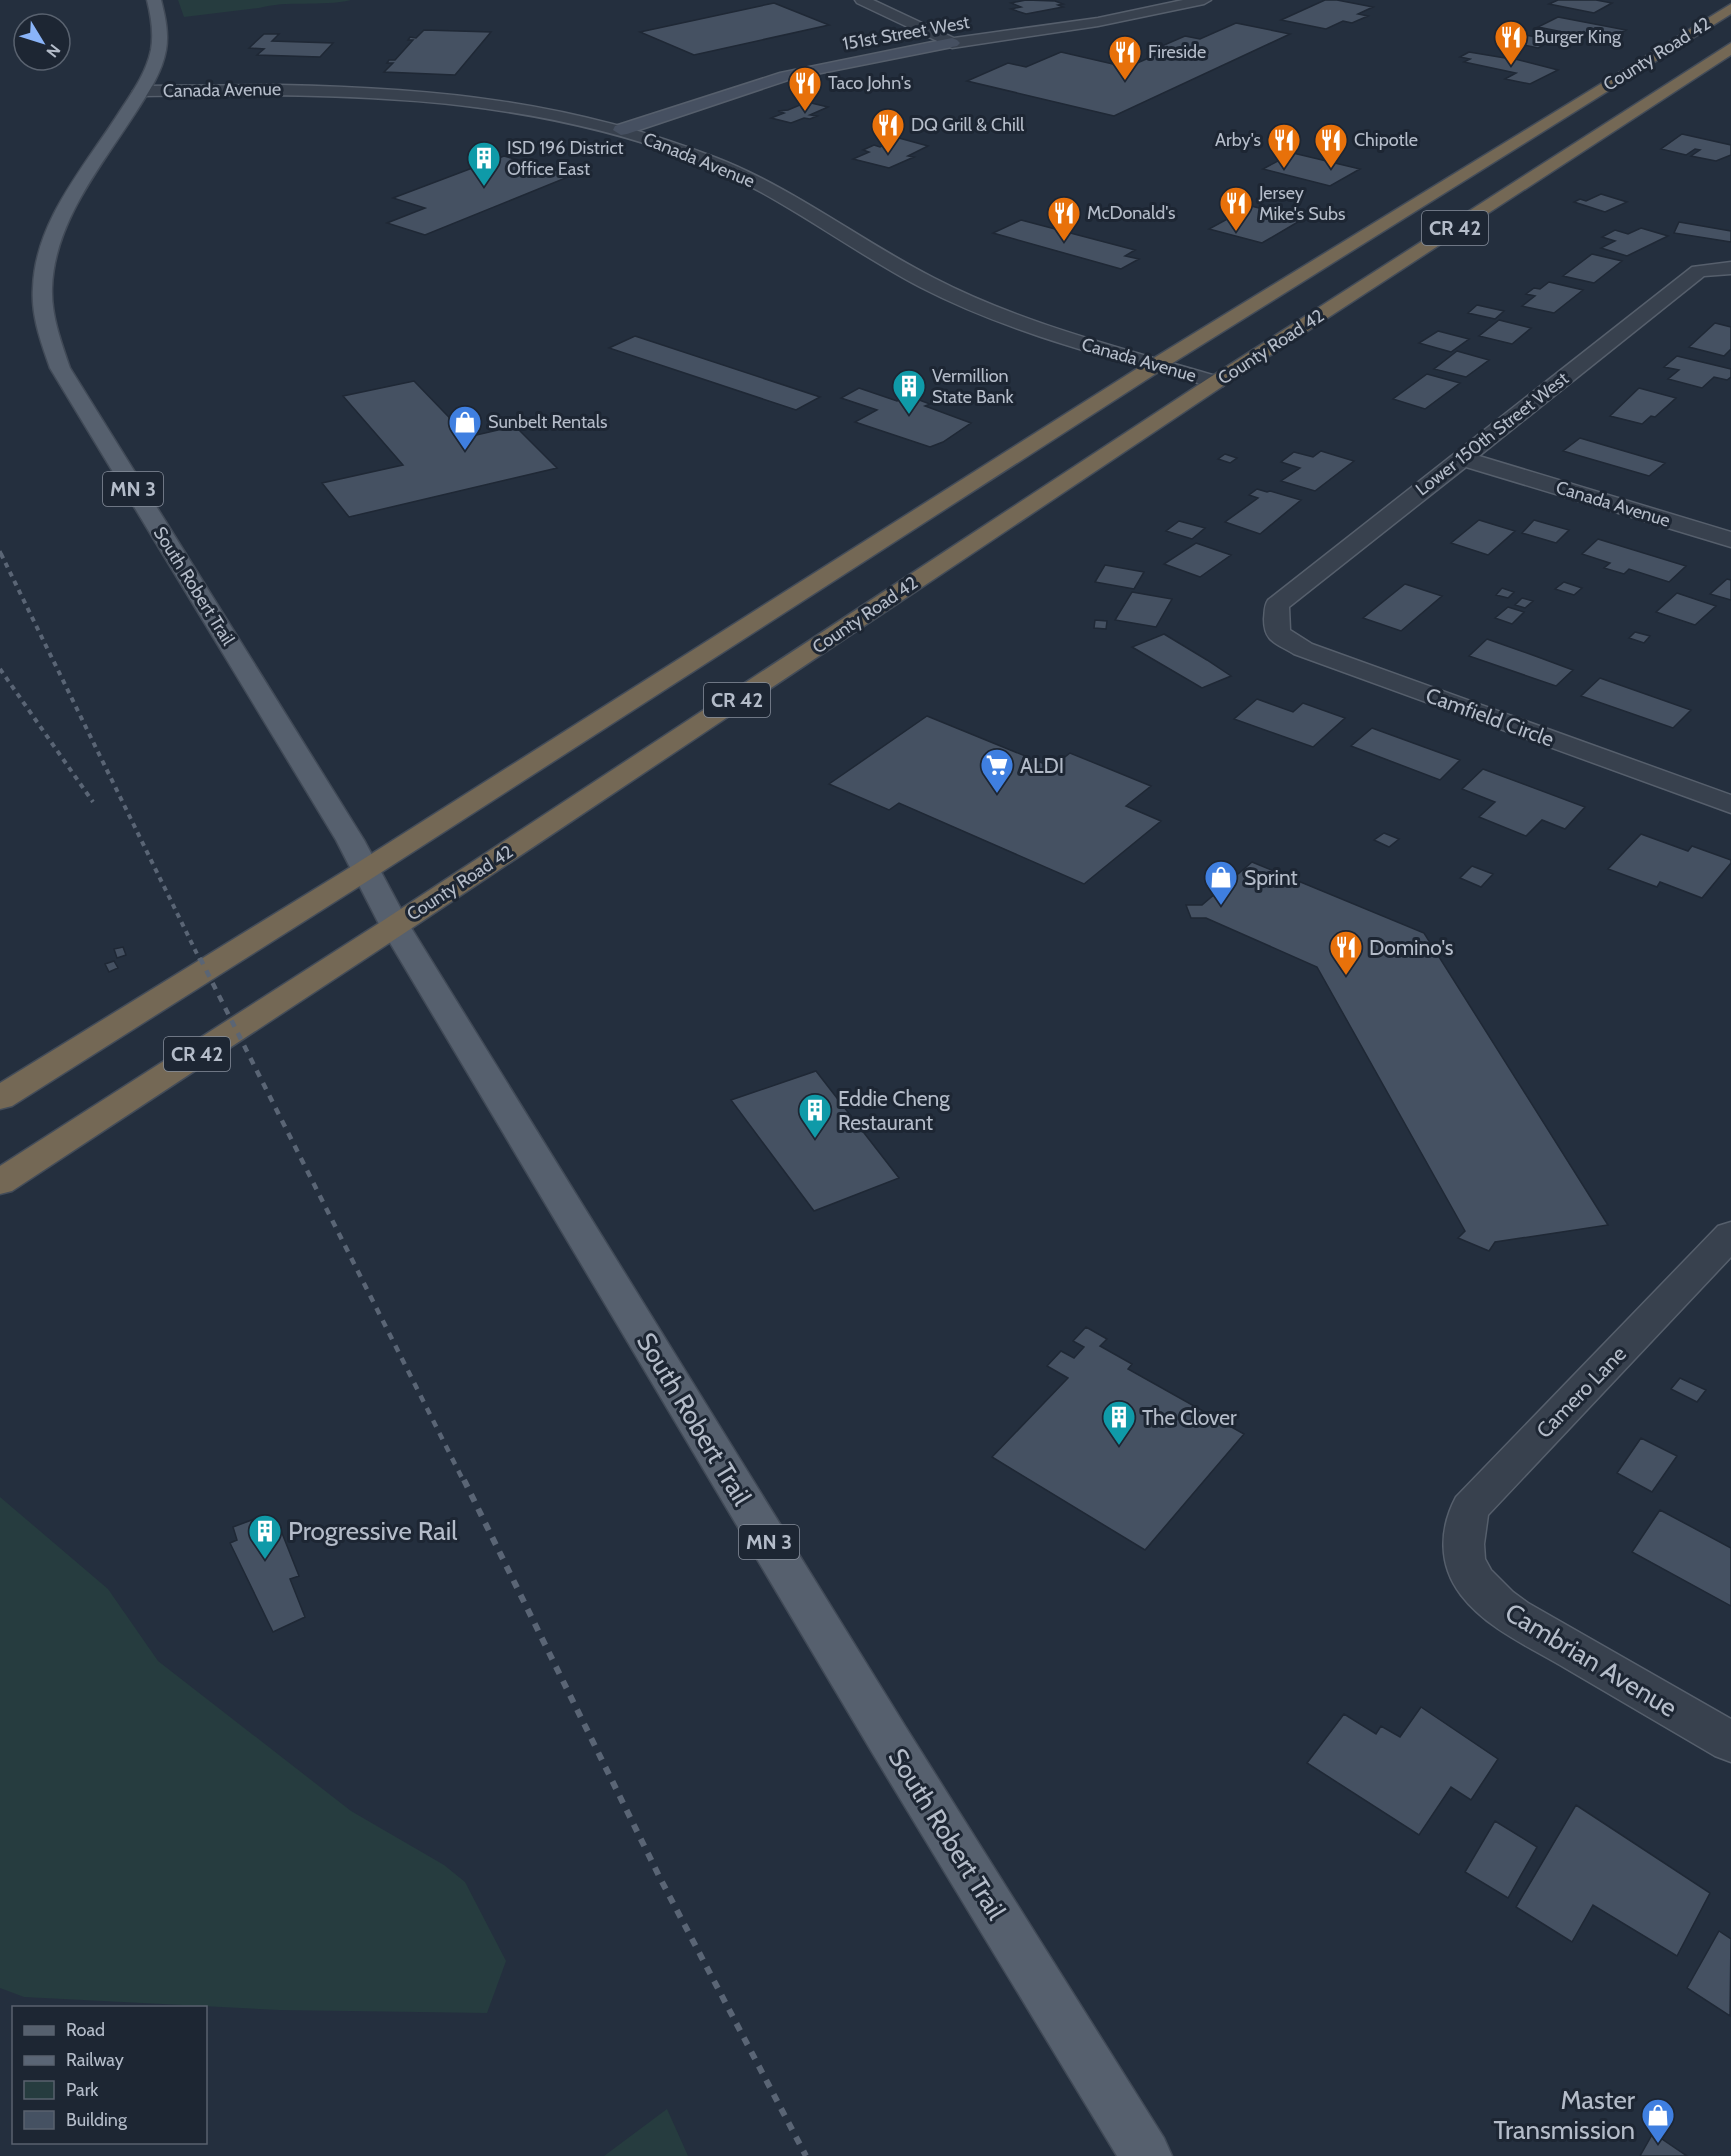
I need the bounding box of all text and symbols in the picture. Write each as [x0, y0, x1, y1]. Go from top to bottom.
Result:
street label: 151st Street West [841, 11, 971, 55]
north arrow [12, 12, 72, 72]
street label: County Road 42 [1599, 12, 1715, 96]
restaurant icon: Burger King [1493, 19, 1529, 66]
place label: Burger King [1534, 26, 1622, 48]
restaurant icon: Fireside [1107, 34, 1143, 81]
text: N [42, 41, 64, 61]
place label: Fireside [1148, 41, 1206, 63]
restaurant icon: Taco John's [787, 65, 823, 112]
place label: Taco John's [828, 72, 911, 94]
street label: Canada Avenue [163, 78, 281, 102]
restaurant icon: DQ Grill & Chill [870, 107, 906, 154]
place label: DQ Grill & Chill [911, 114, 1025, 136]
restaurant icon: Arby's [1266, 122, 1302, 169]
restaurant icon: Chipotle [1313, 122, 1349, 169]
street label: Canada Avenue [640, 128, 758, 192]
place label: Arby's [1215, 129, 1261, 151]
place label: Chipotle [1354, 129, 1418, 151]
place label: ISD 196 District Office East [507, 137, 624, 180]
building icon: ISD 196 District Office East [466, 140, 502, 187]
place label: Jersey Mike's Subs [1258, 182, 1346, 225]
restaurant icon: Jersey Mike's Subs [1218, 185, 1254, 232]
restaurant icon: McDonald's [1046, 195, 1082, 242]
place label: McDonald's [1087, 202, 1175, 224]
road number: CR 42 [1422, 211, 1488, 245]
street label: County Road 42 [1214, 304, 1328, 390]
street label: Canada Avenue [1079, 333, 1199, 387]
place label: Vermillion State Bank [932, 365, 1014, 408]
street label: Lower 150th Street West [1411, 367, 1573, 501]
building icon: Vermillion State Bank [891, 368, 927, 415]
shop icon: Sunbelt Rentals [447, 404, 483, 451]
place label: Sunbelt Rentals [488, 411, 607, 433]
road number: MN 3 [103, 472, 163, 506]
street label: Canada Avenue [1553, 476, 1673, 532]
street label: South Robert Trail [149, 523, 240, 650]
street label: County Road 42 [808, 572, 922, 658]
street label: Camfield Circle [1423, 682, 1558, 752]
road number: CR 42 [704, 683, 770, 717]
supermarket icon: ALDI [979, 747, 1015, 794]
place label: ALDI [1020, 753, 1064, 778]
street label: County Road 42 [403, 840, 517, 926]
shop icon: Sprint [1203, 859, 1239, 906]
place label: Sprint [1244, 865, 1298, 890]
restaurant icon: Domino's [1328, 929, 1364, 976]
place label: Domino's [1369, 935, 1454, 960]
road number: CR 42 [164, 1037, 230, 1071]
place label: Eddie Cheng Restaurant [838, 1086, 950, 1135]
building icon: Eddie Cheng Restaurant [797, 1092, 833, 1139]
street label: South Robert Trail [630, 1327, 758, 1511]
street label: Camero Lane [1531, 1341, 1631, 1443]
building icon: The Clover [1101, 1399, 1137, 1446]
place label: The Clover [1142, 1405, 1237, 1430]
building icon: Progressive Rail [247, 1513, 283, 1560]
place label: Progressive Rail [288, 1515, 457, 1547]
road number: MN 3 [739, 1525, 799, 1559]
street label: Cambrian Avenue [1499, 1596, 1683, 1724]
street label: South Robert Trail [882, 1743, 1012, 1925]
legend [12, 2006, 207, 2144]
text: Road [66, 2019, 105, 2041]
text: Railway [66, 2049, 124, 2071]
text: Park [66, 2079, 99, 2101]
place label: Master Transmission [1493, 2084, 1636, 2146]
shop icon: Master Transmission [1640, 2097, 1676, 2144]
text: Building [66, 2109, 128, 2131]

